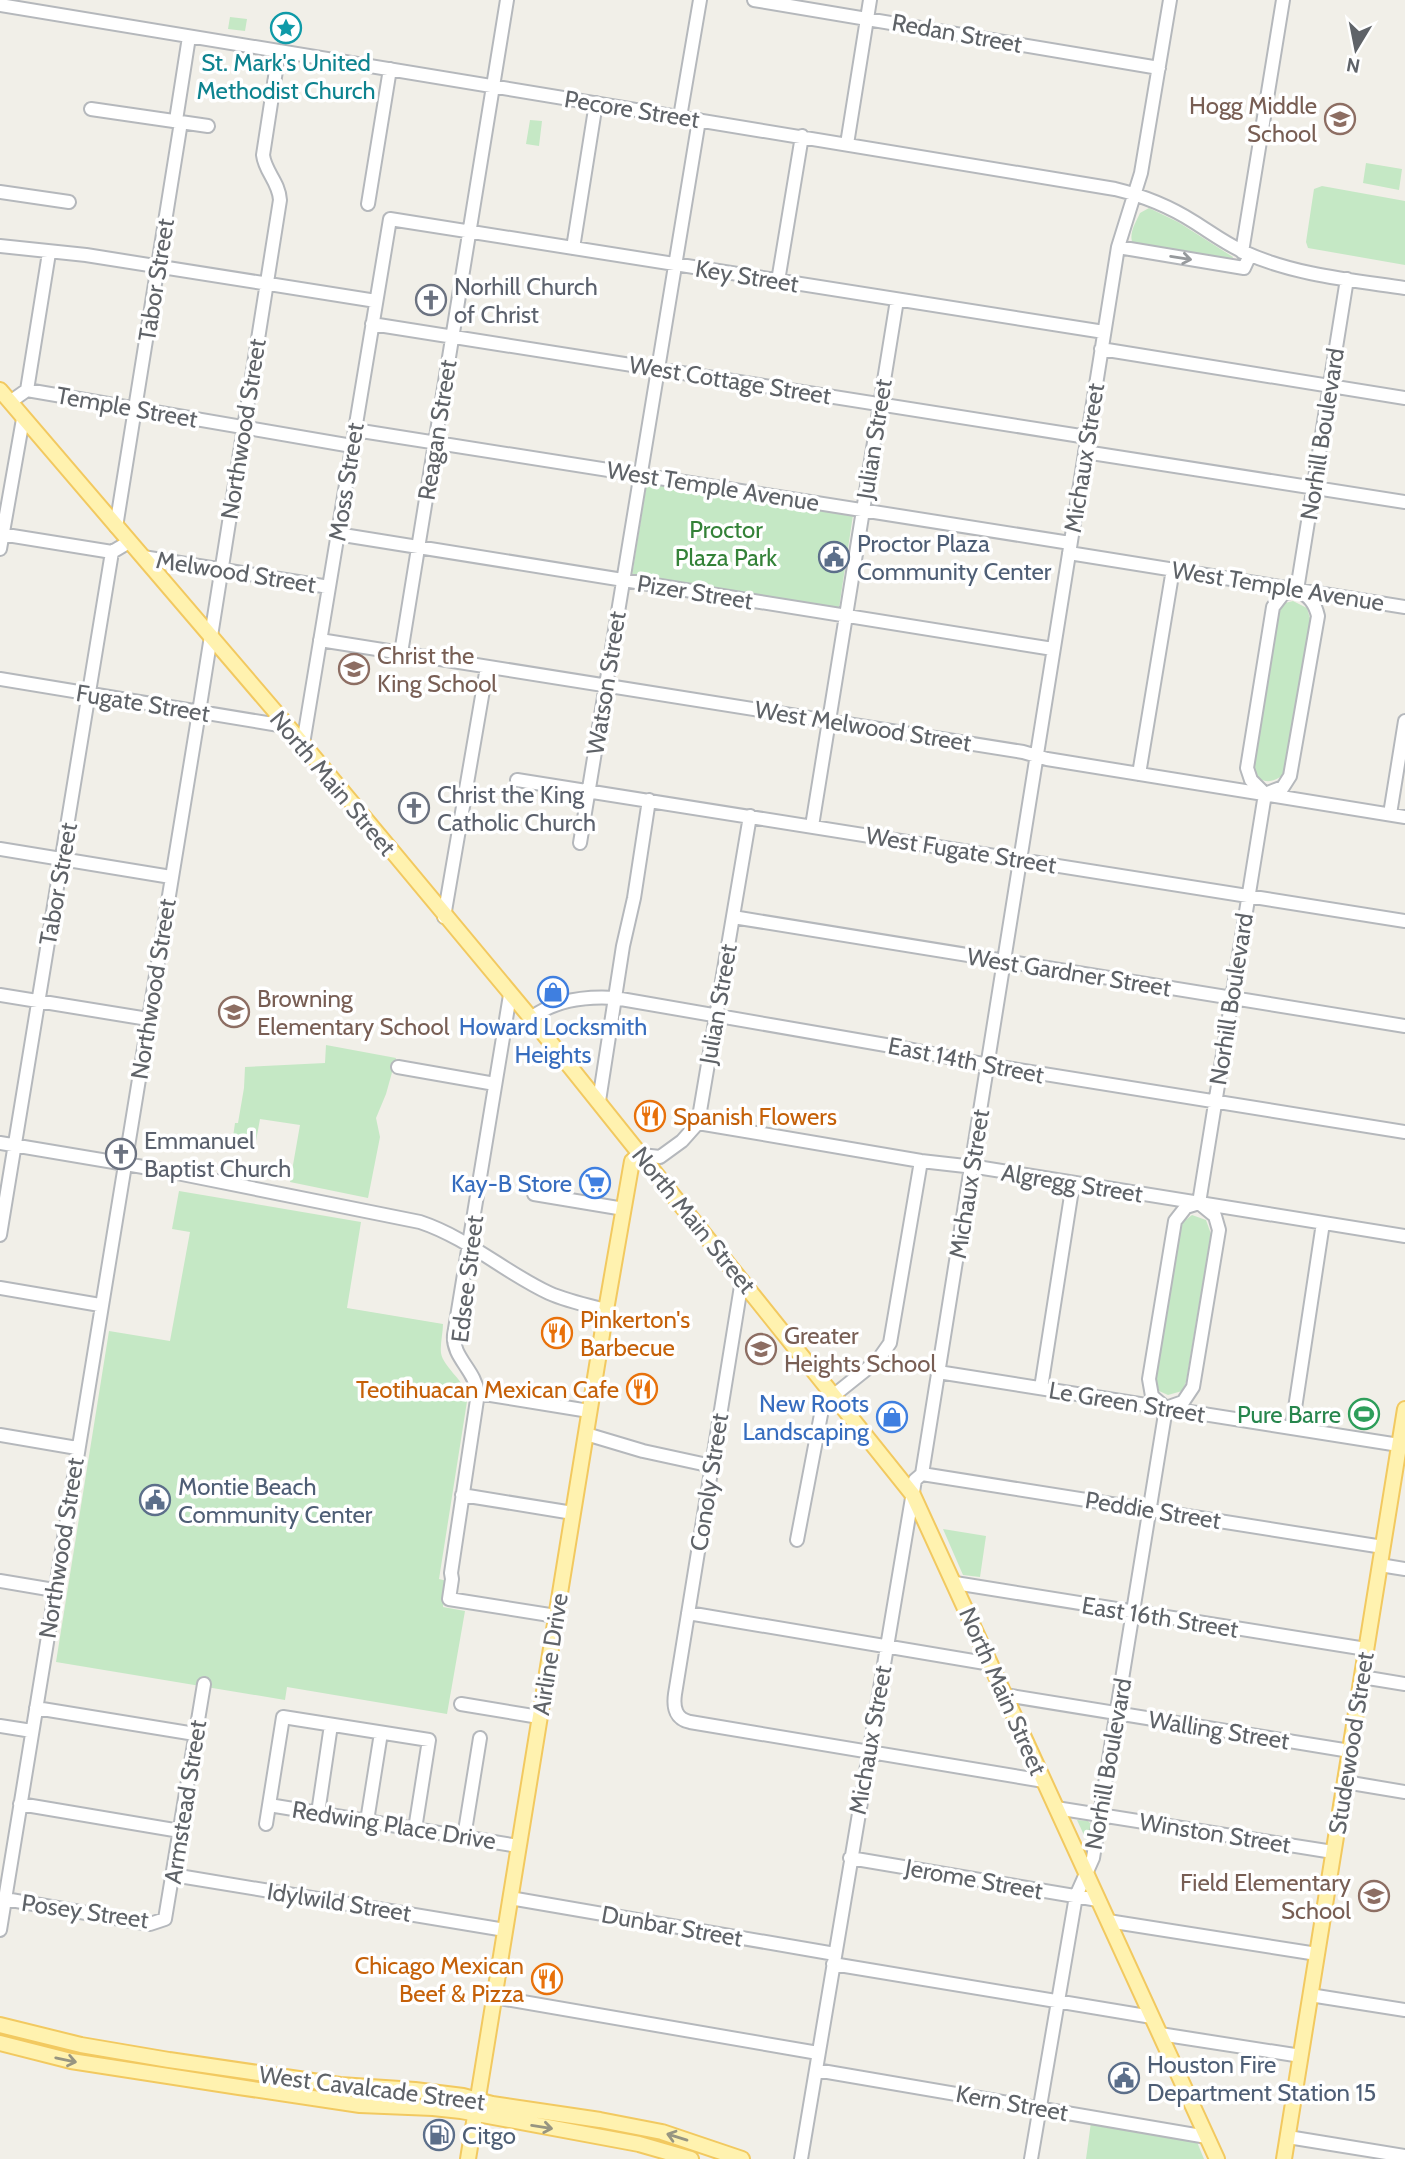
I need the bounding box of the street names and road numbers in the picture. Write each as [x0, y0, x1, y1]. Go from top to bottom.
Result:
street label: Redan Street [890, 7, 1024, 59]
street label: Pecore Street [562, 84, 702, 134]
street label: Tabor Street [132, 216, 180, 344]
street label: Key Street [693, 254, 801, 298]
street label: Northwood Street [214, 337, 272, 521]
street label: Norhill Boulevard [1294, 346, 1350, 522]
street label: West Cottage Street [627, 350, 833, 410]
street label: Reagan Street [412, 358, 462, 502]
street label: Julian Street [850, 377, 898, 502]
street label: Temple Street [54, 380, 200, 434]
street label: Michaux Street [1058, 381, 1110, 535]
street label: Moss Street [322, 421, 370, 543]
street label: West Temple Avenue [605, 455, 821, 517]
street label: Melwood Street [154, 545, 318, 599]
street label: West Temple Avenue [1170, 555, 1386, 617]
street label: Pizer Street [635, 569, 755, 615]
street label: Watson Street [580, 609, 632, 757]
street label: Fugate Street [74, 678, 212, 728]
street label: West Melwood Street [753, 695, 973, 757]
street label: North Main Street [264, 705, 402, 861]
street label: Tabor Street [33, 820, 83, 948]
street label: West Fugate Street [864, 821, 1058, 879]
street label: Northwood Street [124, 897, 182, 1081]
street label: Norhill Boulevard [1203, 911, 1259, 1087]
street label: Julian Street [693, 942, 743, 1067]
street label: West Gardner Street [965, 942, 1173, 1002]
street label: East 14th Street [886, 1031, 1046, 1089]
street label: Michaux Street [943, 1107, 995, 1261]
street label: North Main Street [626, 1141, 762, 1299]
street label: Algregg Street [999, 1158, 1145, 1208]
street label: Edsee Street [445, 1214, 489, 1344]
street label: Le Green Street [1047, 1375, 1207, 1429]
street label: Conoly Street [684, 1411, 734, 1553]
street label: Northwood Street [32, 1456, 90, 1640]
street label: Peddie Street [1083, 1485, 1223, 1535]
street label: East 16th Street [1080, 1590, 1240, 1644]
street label: Airline Drive [526, 1591, 574, 1717]
street label: North Main Street [953, 1603, 1053, 1779]
street label: Studewood Street [1322, 1650, 1380, 1836]
street label: Michaux Street [843, 1663, 897, 1817]
street label: Norhill Boulevard [1079, 1676, 1137, 1852]
street label: Walling Street [1147, 1705, 1291, 1755]
street label: Armstead Street [158, 1718, 212, 1886]
street label: Redwing Place Drive [290, 1795, 498, 1855]
street label: Winston Street [1137, 1807, 1293, 1859]
street label: Jerome Street [902, 1852, 1045, 1905]
street label: Idylwild Street [265, 1876, 413, 1928]
street label: Posey Street [20, 1888, 150, 1934]
street label: Dunbar Street [599, 1899, 745, 1953]
street label: West Cavalcade Street [257, 2060, 487, 2116]
street label: Kern Street [954, 2079, 1070, 2127]

